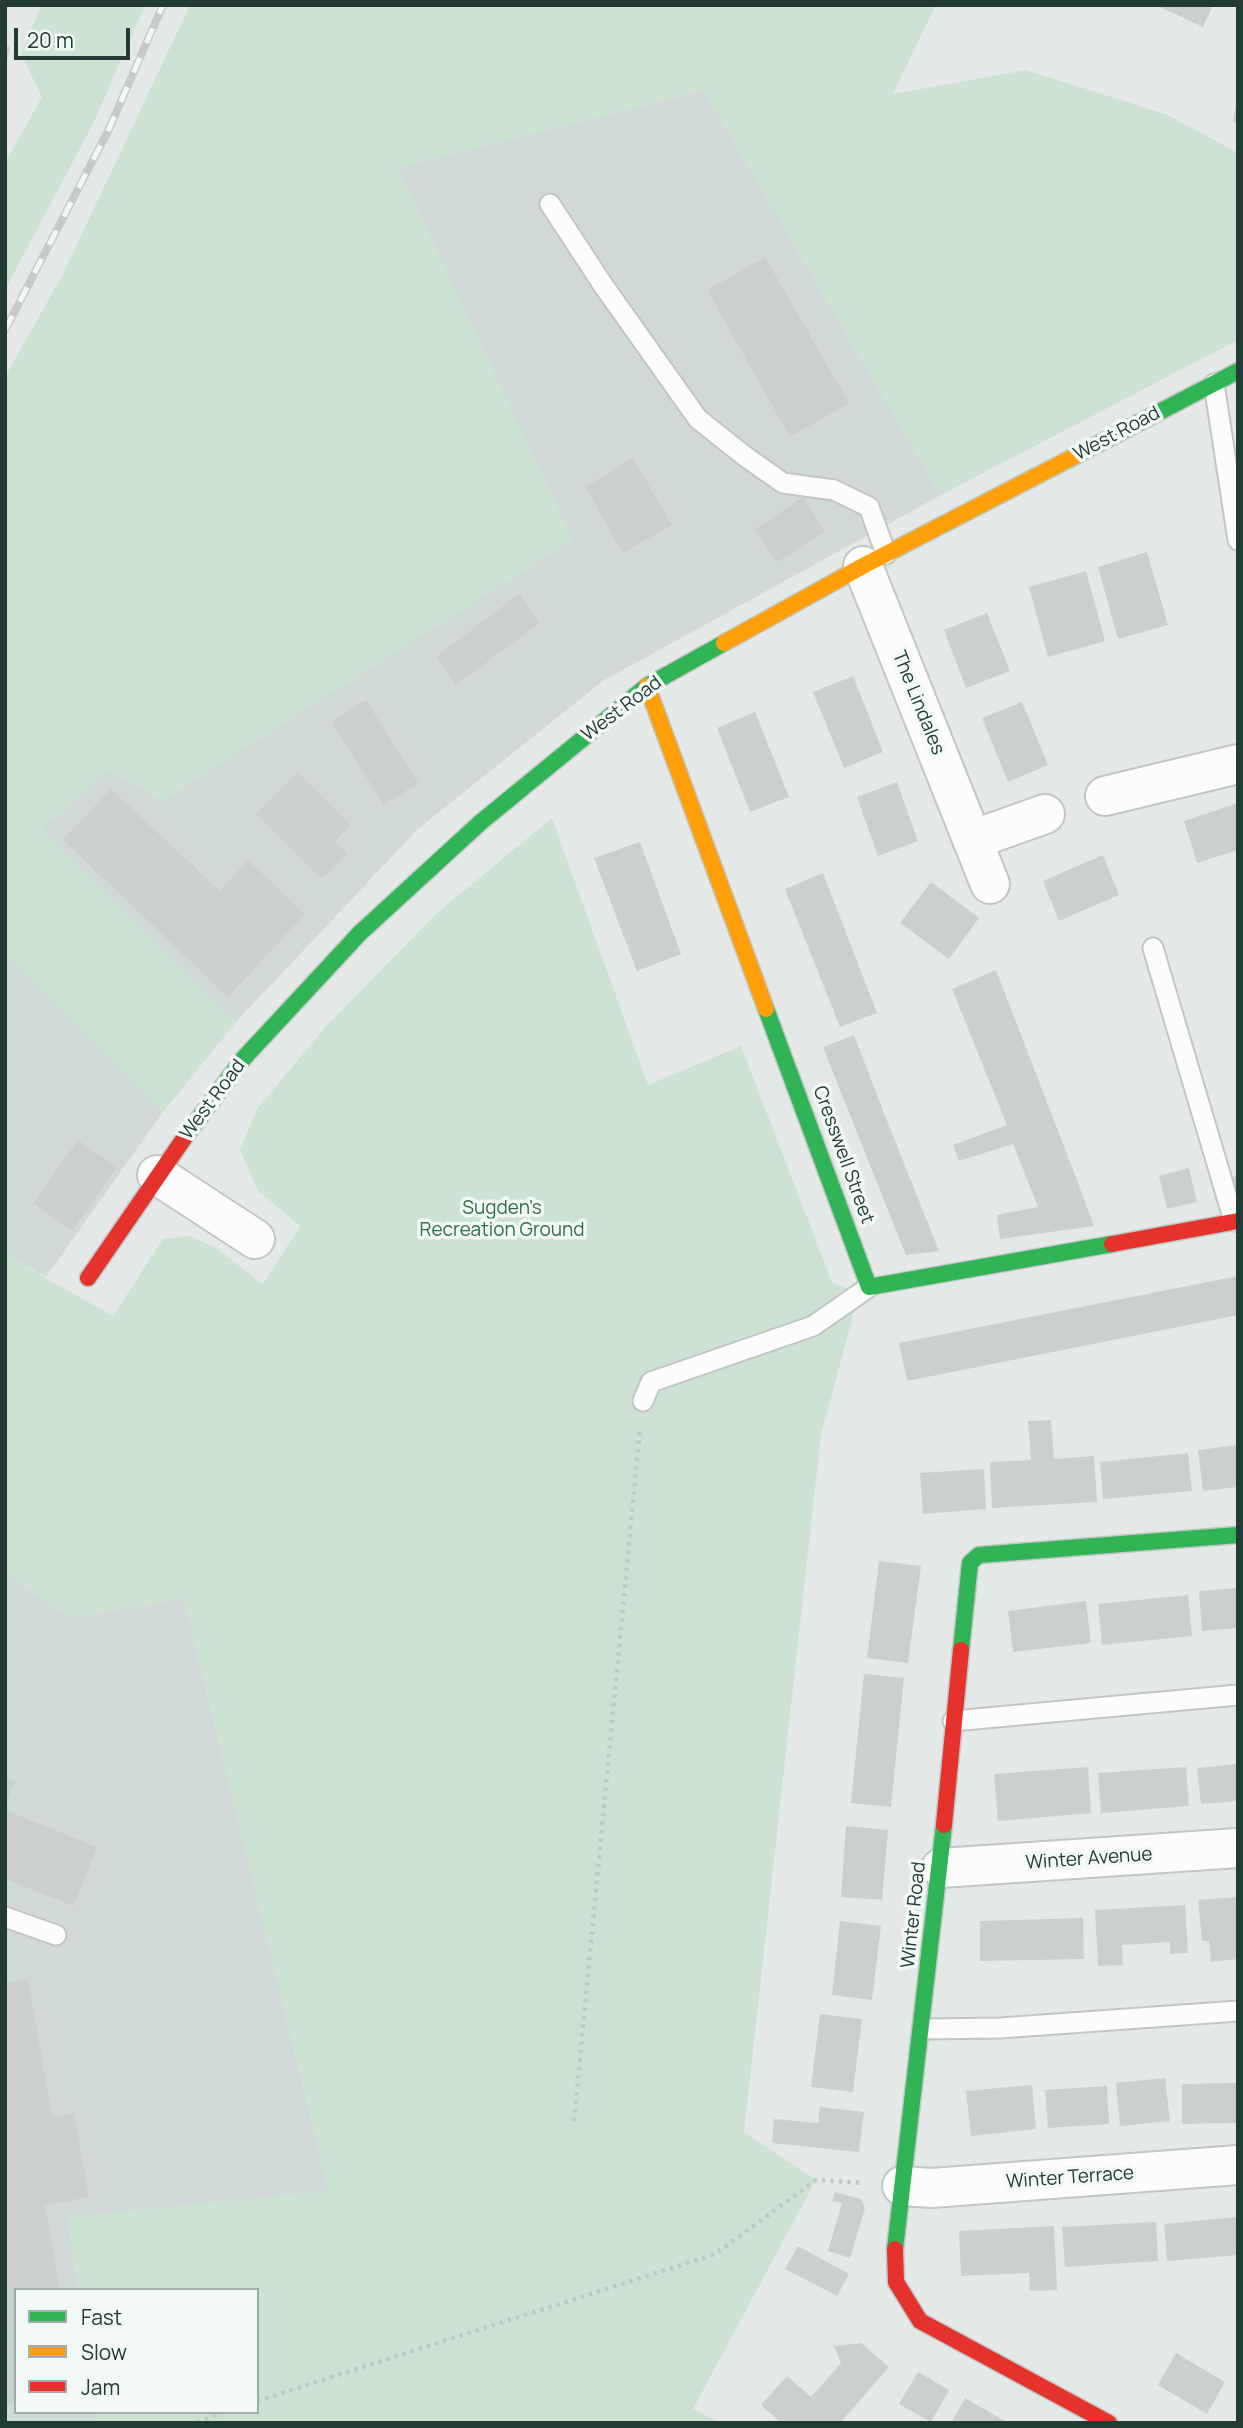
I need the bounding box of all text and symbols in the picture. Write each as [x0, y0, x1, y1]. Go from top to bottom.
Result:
scale bar [18, 14, 133, 58]
text: 20 m [27, 26, 74, 54]
street label: West Road [1070, 402, 1164, 466]
street label: The Lindales [887, 648, 949, 758]
street label: West Road [578, 672, 666, 746]
street label: West Road [176, 1056, 250, 1144]
street label: Cresswell Street [808, 1083, 878, 1227]
park label: Sugden's Recreation Ground [419, 1198, 585, 1242]
street label: Winter Avenue [1025, 1843, 1153, 1875]
street label: Winter Road [897, 1861, 931, 1969]
street label: Winter Terrace [1005, 2162, 1135, 2194]
legend [14, 2288, 259, 2414]
text: Fast [81, 2303, 122, 2331]
text: Slow [81, 2338, 127, 2366]
text: Jam [81, 2373, 120, 2401]

